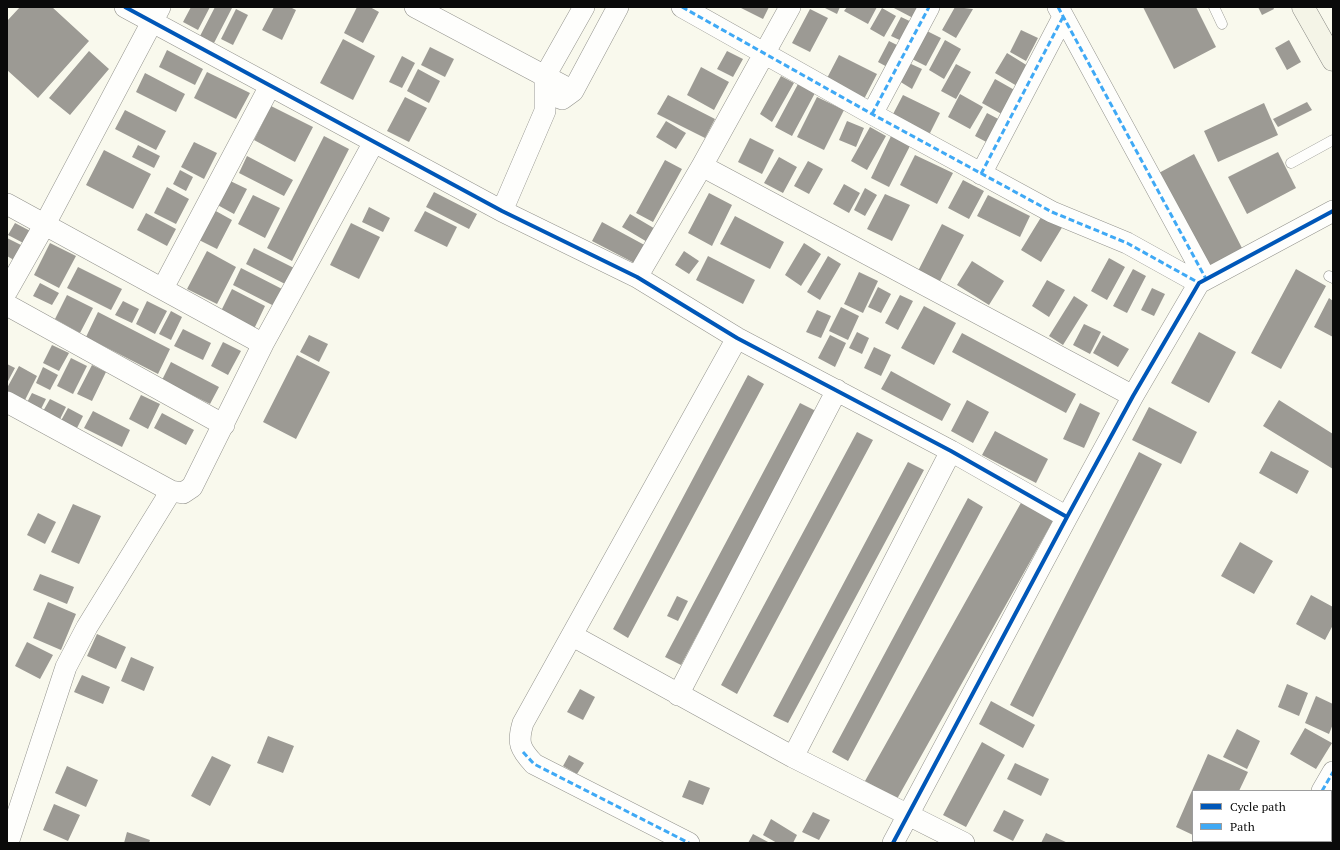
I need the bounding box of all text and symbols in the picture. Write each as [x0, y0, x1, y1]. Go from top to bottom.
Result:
legend [1192, 790, 1332, 842]
text: Cycle path [1230, 799, 1286, 814]
text: Path [1230, 819, 1255, 834]

